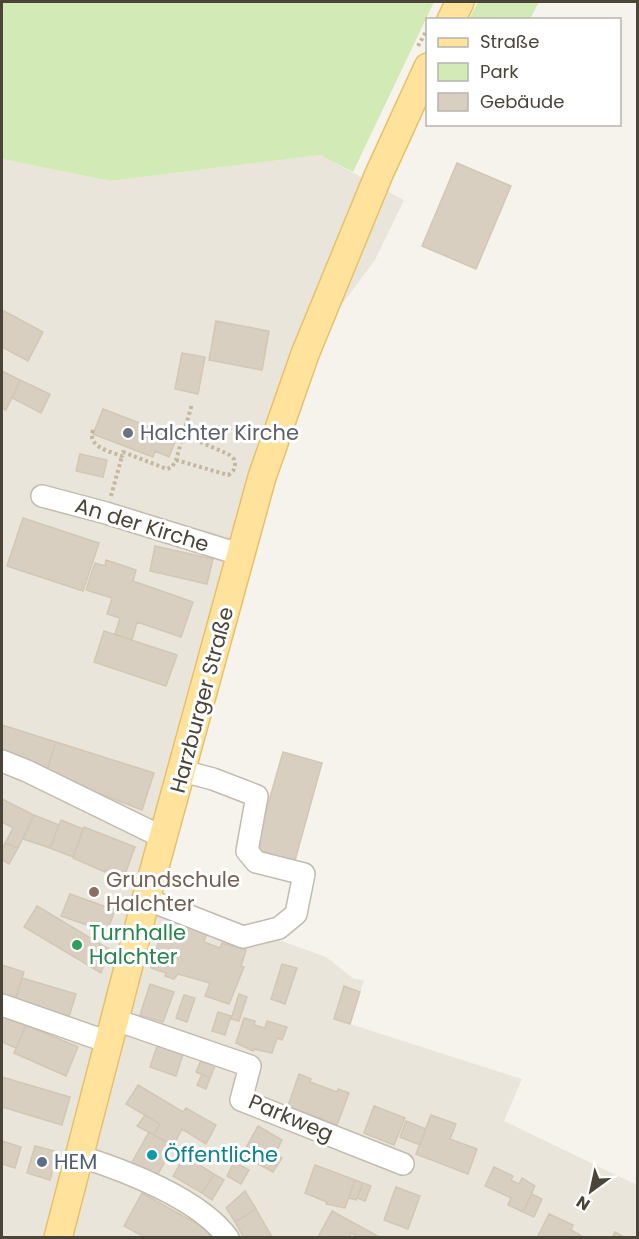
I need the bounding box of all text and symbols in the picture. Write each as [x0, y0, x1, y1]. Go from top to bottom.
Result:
legend [426, 18, 621, 126]
text: Straße [480, 29, 539, 54]
text: Park [480, 59, 519, 84]
text: Gebäude [480, 89, 564, 114]
place label: Halchter Kirche [140, 418, 299, 447]
marker: Halchter Kirche [121, 426, 135, 440]
street label: An der Kirche [72, 490, 213, 559]
street label: Harzburger Straße [163, 604, 240, 796]
place label: Grundschule Halchter [106, 865, 240, 918]
marker: Grundschule Halchter [87, 885, 101, 899]
place label: Turnhalle Halchter [89, 918, 186, 971]
marker: Turnhalle Halchter [70, 938, 84, 952]
street label: Parkweg [244, 1087, 338, 1148]
place label: Öffentliche [164, 1140, 278, 1169]
place label: HEM [54, 1147, 97, 1176]
marker: Öffentliche [145, 1148, 159, 1162]
marker: HEM [35, 1155, 49, 1169]
north arrow [561, 1161, 621, 1221]
text: N [572, 1190, 594, 1216]

